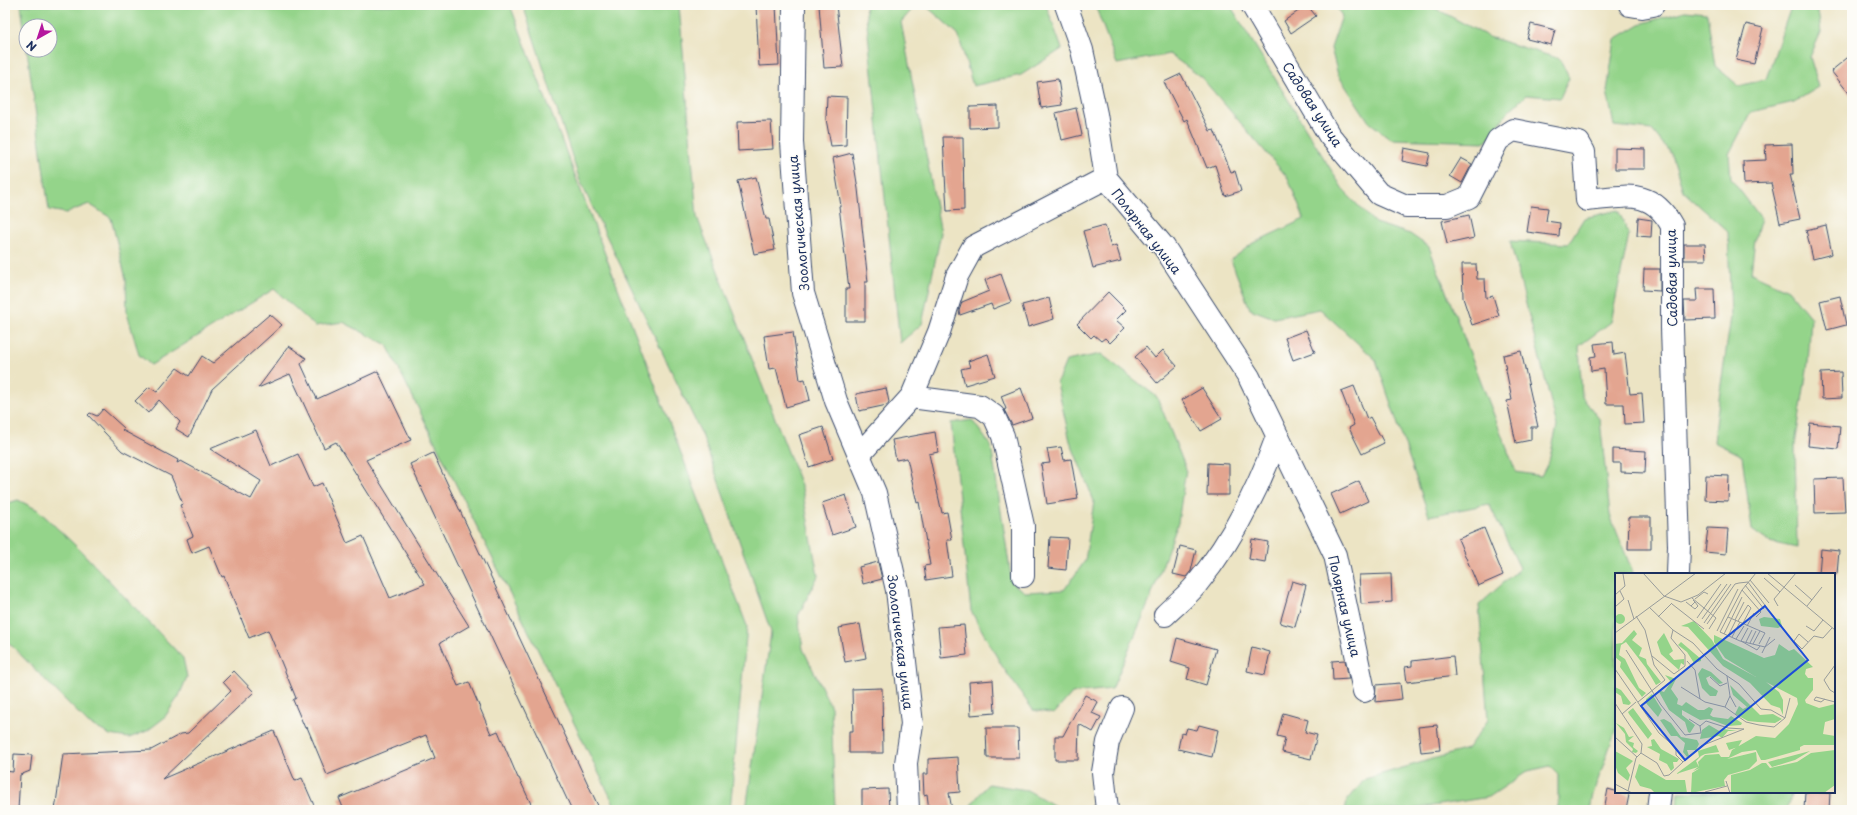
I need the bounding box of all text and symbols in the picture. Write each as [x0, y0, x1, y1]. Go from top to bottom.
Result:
north arrow [18, 18, 58, 58]
text: N [22, 37, 40, 56]
street label: Садовая улица [1278, 58, 1348, 151]
street label: Зоологическая улица [783, 154, 813, 292]
street label: Полярная улица [1108, 184, 1187, 278]
street label: Садовая улица [1661, 228, 1681, 327]
street label: Полярная улица [1324, 553, 1366, 659]
street label: Зоологическая улица [883, 573, 919, 711]
inset map [1615, 573, 1835, 793]

